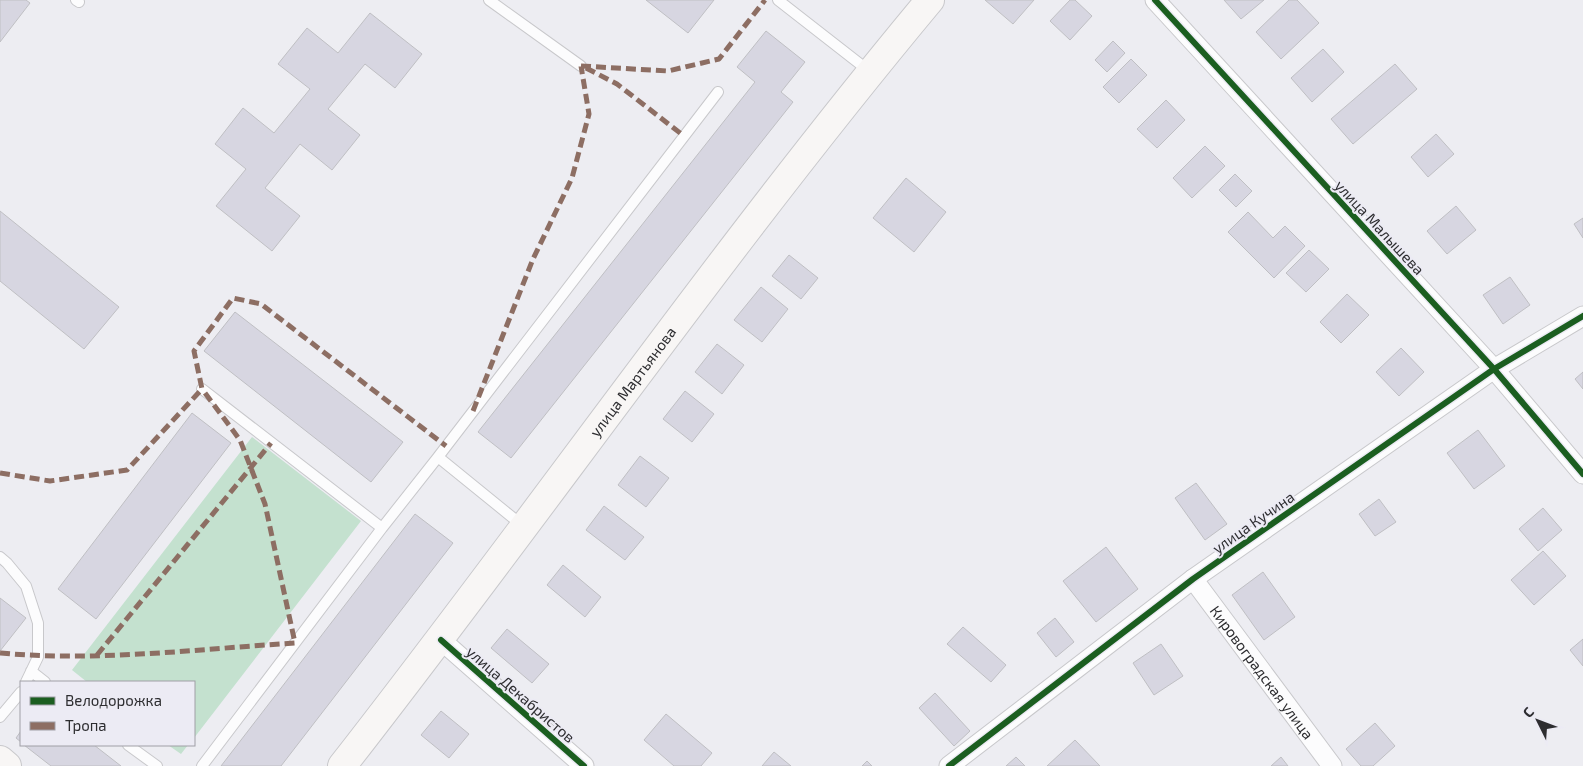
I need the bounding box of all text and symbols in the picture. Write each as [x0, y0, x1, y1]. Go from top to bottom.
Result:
street label: улица Малышева [1331, 176, 1428, 279]
street label: улица Мартьянова [586, 323, 680, 441]
street label: улица Кучина [1209, 487, 1298, 558]
street label: Кировоградская улица [1207, 602, 1318, 742]
street label: улица Декабристов [462, 642, 579, 747]
legend [20, 681, 195, 746]
text: Велодорожка [65, 691, 162, 709]
north arrow [1513, 696, 1563, 746]
text: С [1519, 703, 1537, 721]
text: Тропа [65, 716, 107, 734]

